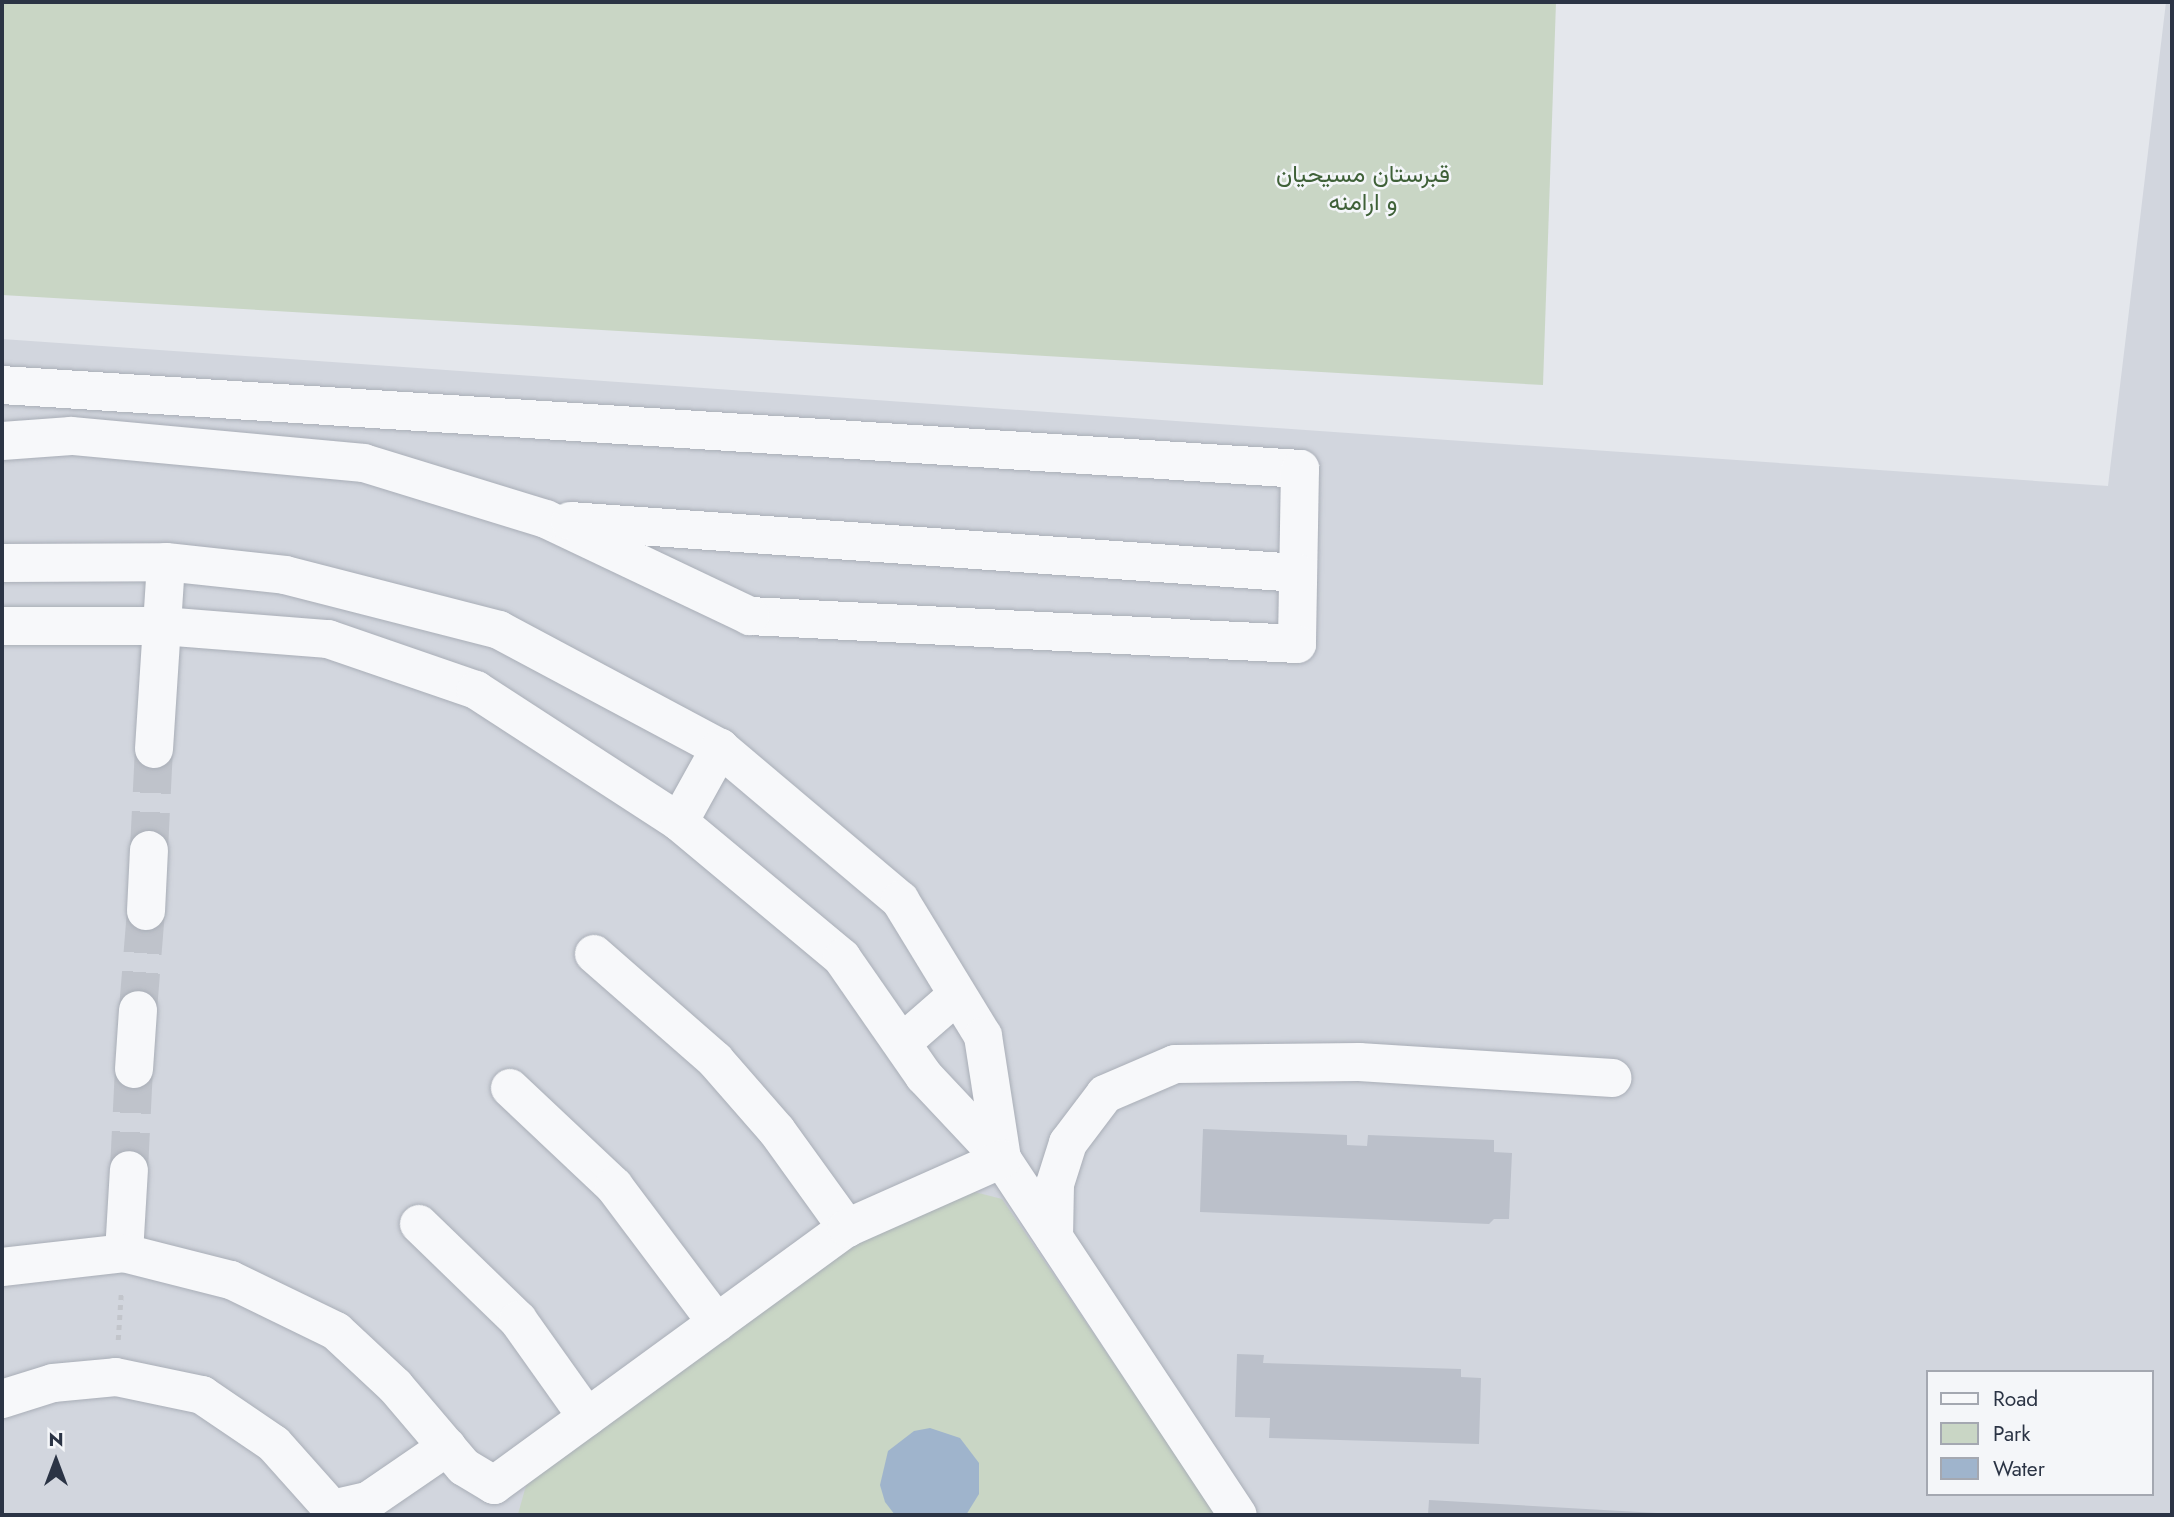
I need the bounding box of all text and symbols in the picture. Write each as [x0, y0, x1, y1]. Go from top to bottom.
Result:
park label: قبرستان مسیحیان و ارامنه [1276, 160, 1450, 216]
legend [1926, 1370, 2153, 1496]
text: Road [1993, 1384, 2038, 1414]
text: Park [1993, 1419, 2030, 1449]
north arrow [21, 1426, 91, 1496]
text: N [48, 1426, 64, 1453]
text: Water [1993, 1454, 2045, 1484]

